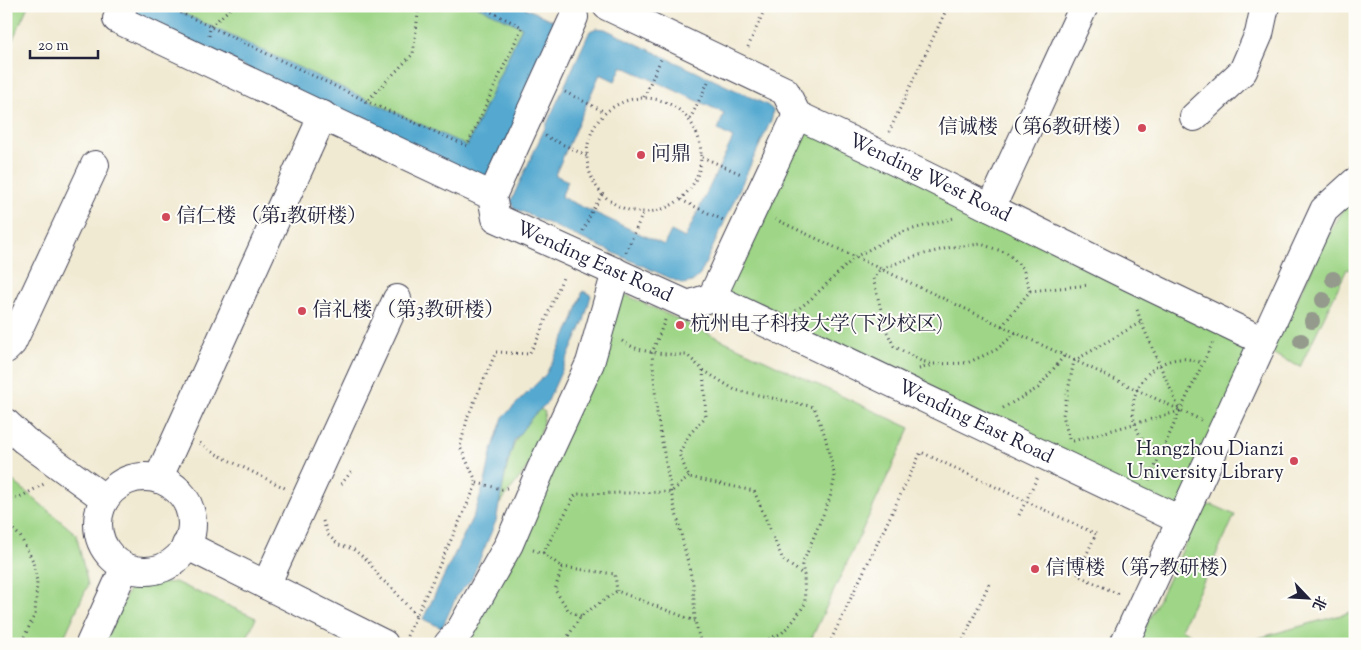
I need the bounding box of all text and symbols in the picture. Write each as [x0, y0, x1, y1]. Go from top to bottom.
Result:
scale bar [30, 28, 98, 60]
text: 20 m [38, 36, 69, 57]
place label: 信诚楼 （第6教研楼） [938, 114, 1132, 143]
marker: 信诚楼 （第6教研楼） [1136, 122, 1148, 134]
street label: Wending West Road [843, 127, 1016, 230]
place label: 问鼎 [651, 141, 691, 170]
marker: 问鼎 [635, 149, 647, 161]
place label: 信仁楼 （第1教研楼） [176, 203, 367, 232]
marker: 信仁楼 （第1教研楼） [160, 211, 172, 223]
street label: Wending East Road [511, 214, 677, 311]
place label: 信礼楼 （第3教研楼） [312, 297, 504, 326]
marker: 信礼楼 （第3教研楼） [296, 305, 308, 317]
place label: 杭州电子科技大学(下沙校区) [690, 311, 943, 340]
marker: 杭州电子科技大学(下沙校区) [674, 319, 686, 331]
street label: Wending East Road [893, 373, 1058, 472]
place label: Hangzhou Dianzi University Library [1127, 436, 1284, 488]
marker: Hangzhou Dianzi University Library [1288, 455, 1300, 467]
place label: 信博楼 （第7教研楼） [1045, 555, 1239, 584]
marker: 信博楼 （第7教研楼） [1029, 563, 1041, 575]
north arrow [1284, 572, 1334, 622]
text: 北 [1306, 592, 1330, 613]

